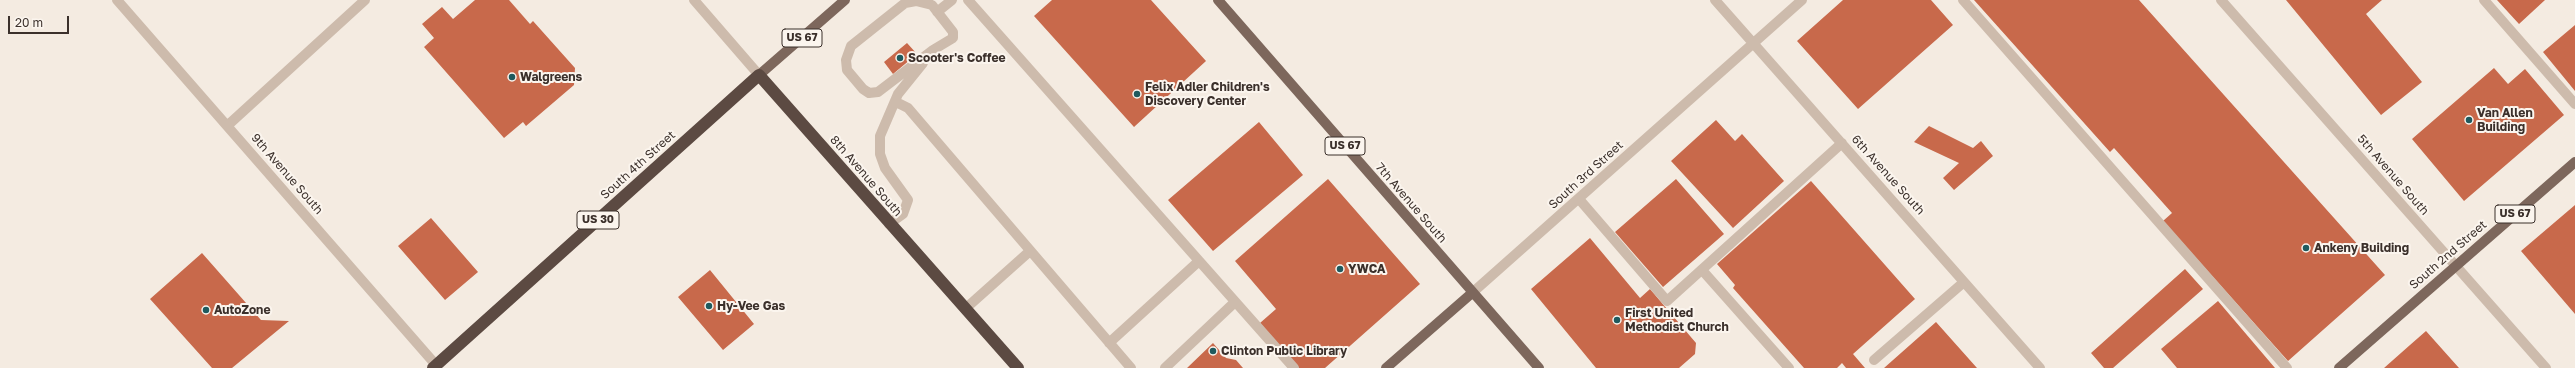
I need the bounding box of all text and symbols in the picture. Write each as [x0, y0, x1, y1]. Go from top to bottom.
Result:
scale bar [10, 8, 71, 34]
text: 20 m [15, 15, 43, 30]
road number: US 67 [782, 29, 822, 47]
place label: Scooter's Coffee [908, 51, 1006, 65]
marker: Scooter's Coffee [895, 53, 905, 63]
place label: Walgreens [520, 70, 582, 84]
marker: Walgreens [507, 72, 517, 82]
place label: Felix Adler Children's Discovery Center [1145, 80, 1270, 108]
marker: Felix Adler Children's Discovery Center [1132, 89, 1142, 99]
place label: Van Allen Building [2477, 106, 2533, 134]
marker: Van Allen Building [2464, 115, 2474, 125]
street label: South 4th Street [598, 128, 678, 202]
street label: 9th Avenue South [248, 131, 326, 217]
street label: 6th Avenue South [1848, 132, 1928, 218]
street label: 5th Avenue South [2354, 132, 2432, 218]
street label: 8th Avenue South [827, 133, 905, 219]
road number: US 67 [1325, 137, 1365, 155]
street label: South 3rd Street [1546, 138, 1626, 212]
street label: 7th Avenue South [1372, 160, 1450, 246]
road number: US 67 [2495, 205, 2535, 223]
road number: US 30 [577, 211, 619, 229]
street label: South 2nd Street [2406, 218, 2490, 292]
place label: Ankeny Building [2314, 241, 2409, 255]
marker: Ankeny Building [2301, 243, 2311, 253]
place label: YWCA [1348, 262, 1385, 276]
marker: YWCA [1335, 264, 1345, 274]
place label: Hy-Vee Gas [717, 299, 785, 313]
marker: Hy-Vee Gas [704, 301, 714, 311]
place label: AutoZone [214, 303, 270, 317]
marker: AutoZone [201, 305, 211, 315]
place label: First United Methodist Church [1625, 306, 1729, 334]
marker: First United Methodist Church [1612, 315, 1622, 325]
place label: Clinton Public Library [1221, 344, 1347, 358]
marker: Clinton Public Library [1208, 346, 1218, 356]

